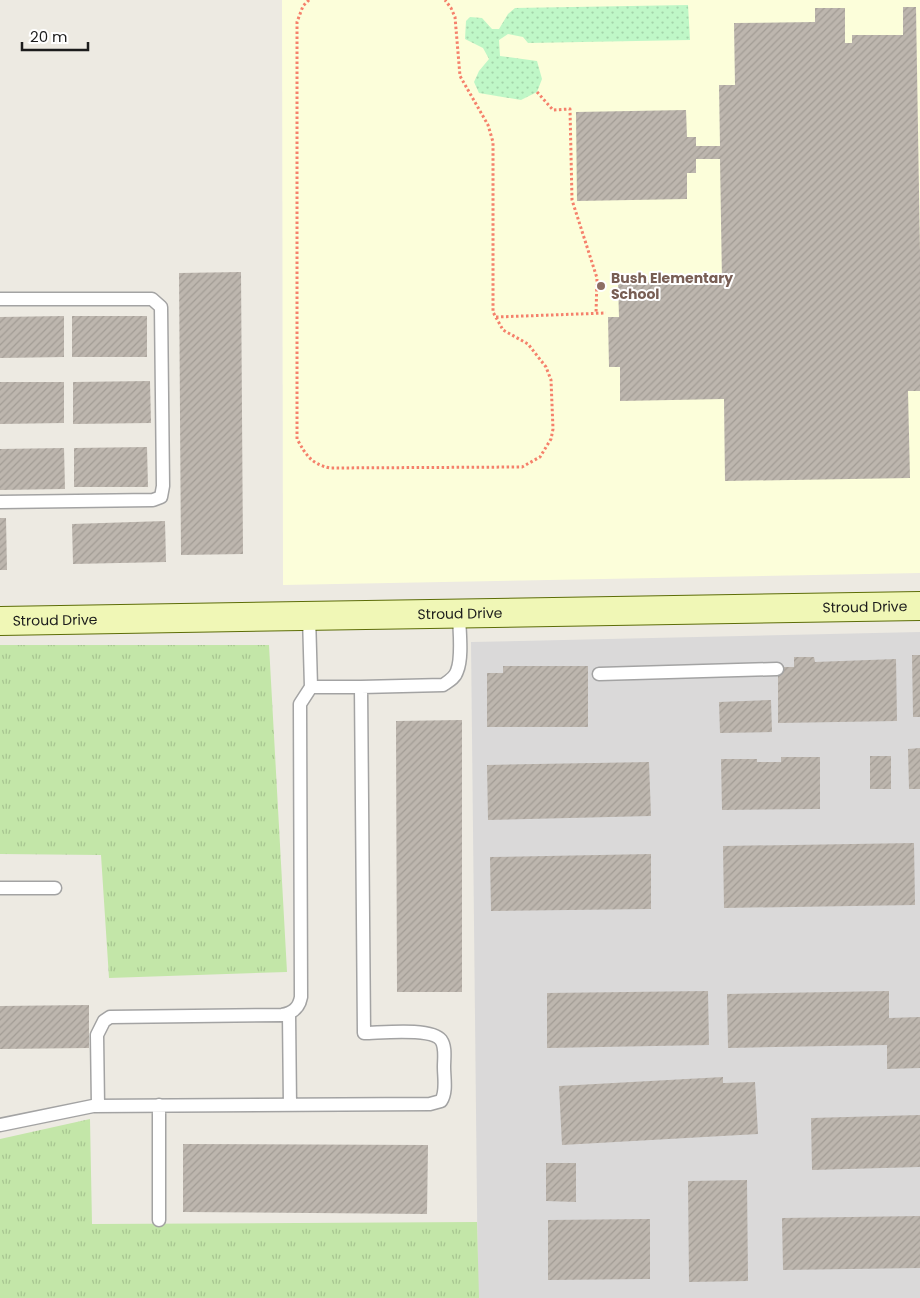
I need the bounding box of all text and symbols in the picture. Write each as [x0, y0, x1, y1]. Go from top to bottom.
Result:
scale bar [22, 20, 89, 52]
text: 20 m [30, 26, 68, 47]
place label: Bush Elementary School [611, 268, 733, 304]
marker: Bush Elementary School [595, 280, 607, 292]
street label: Stroud Drive [822, 596, 908, 618]
street label: Stroud Drive [417, 603, 503, 624]
street label: Stroud Drive [12, 609, 98, 631]

